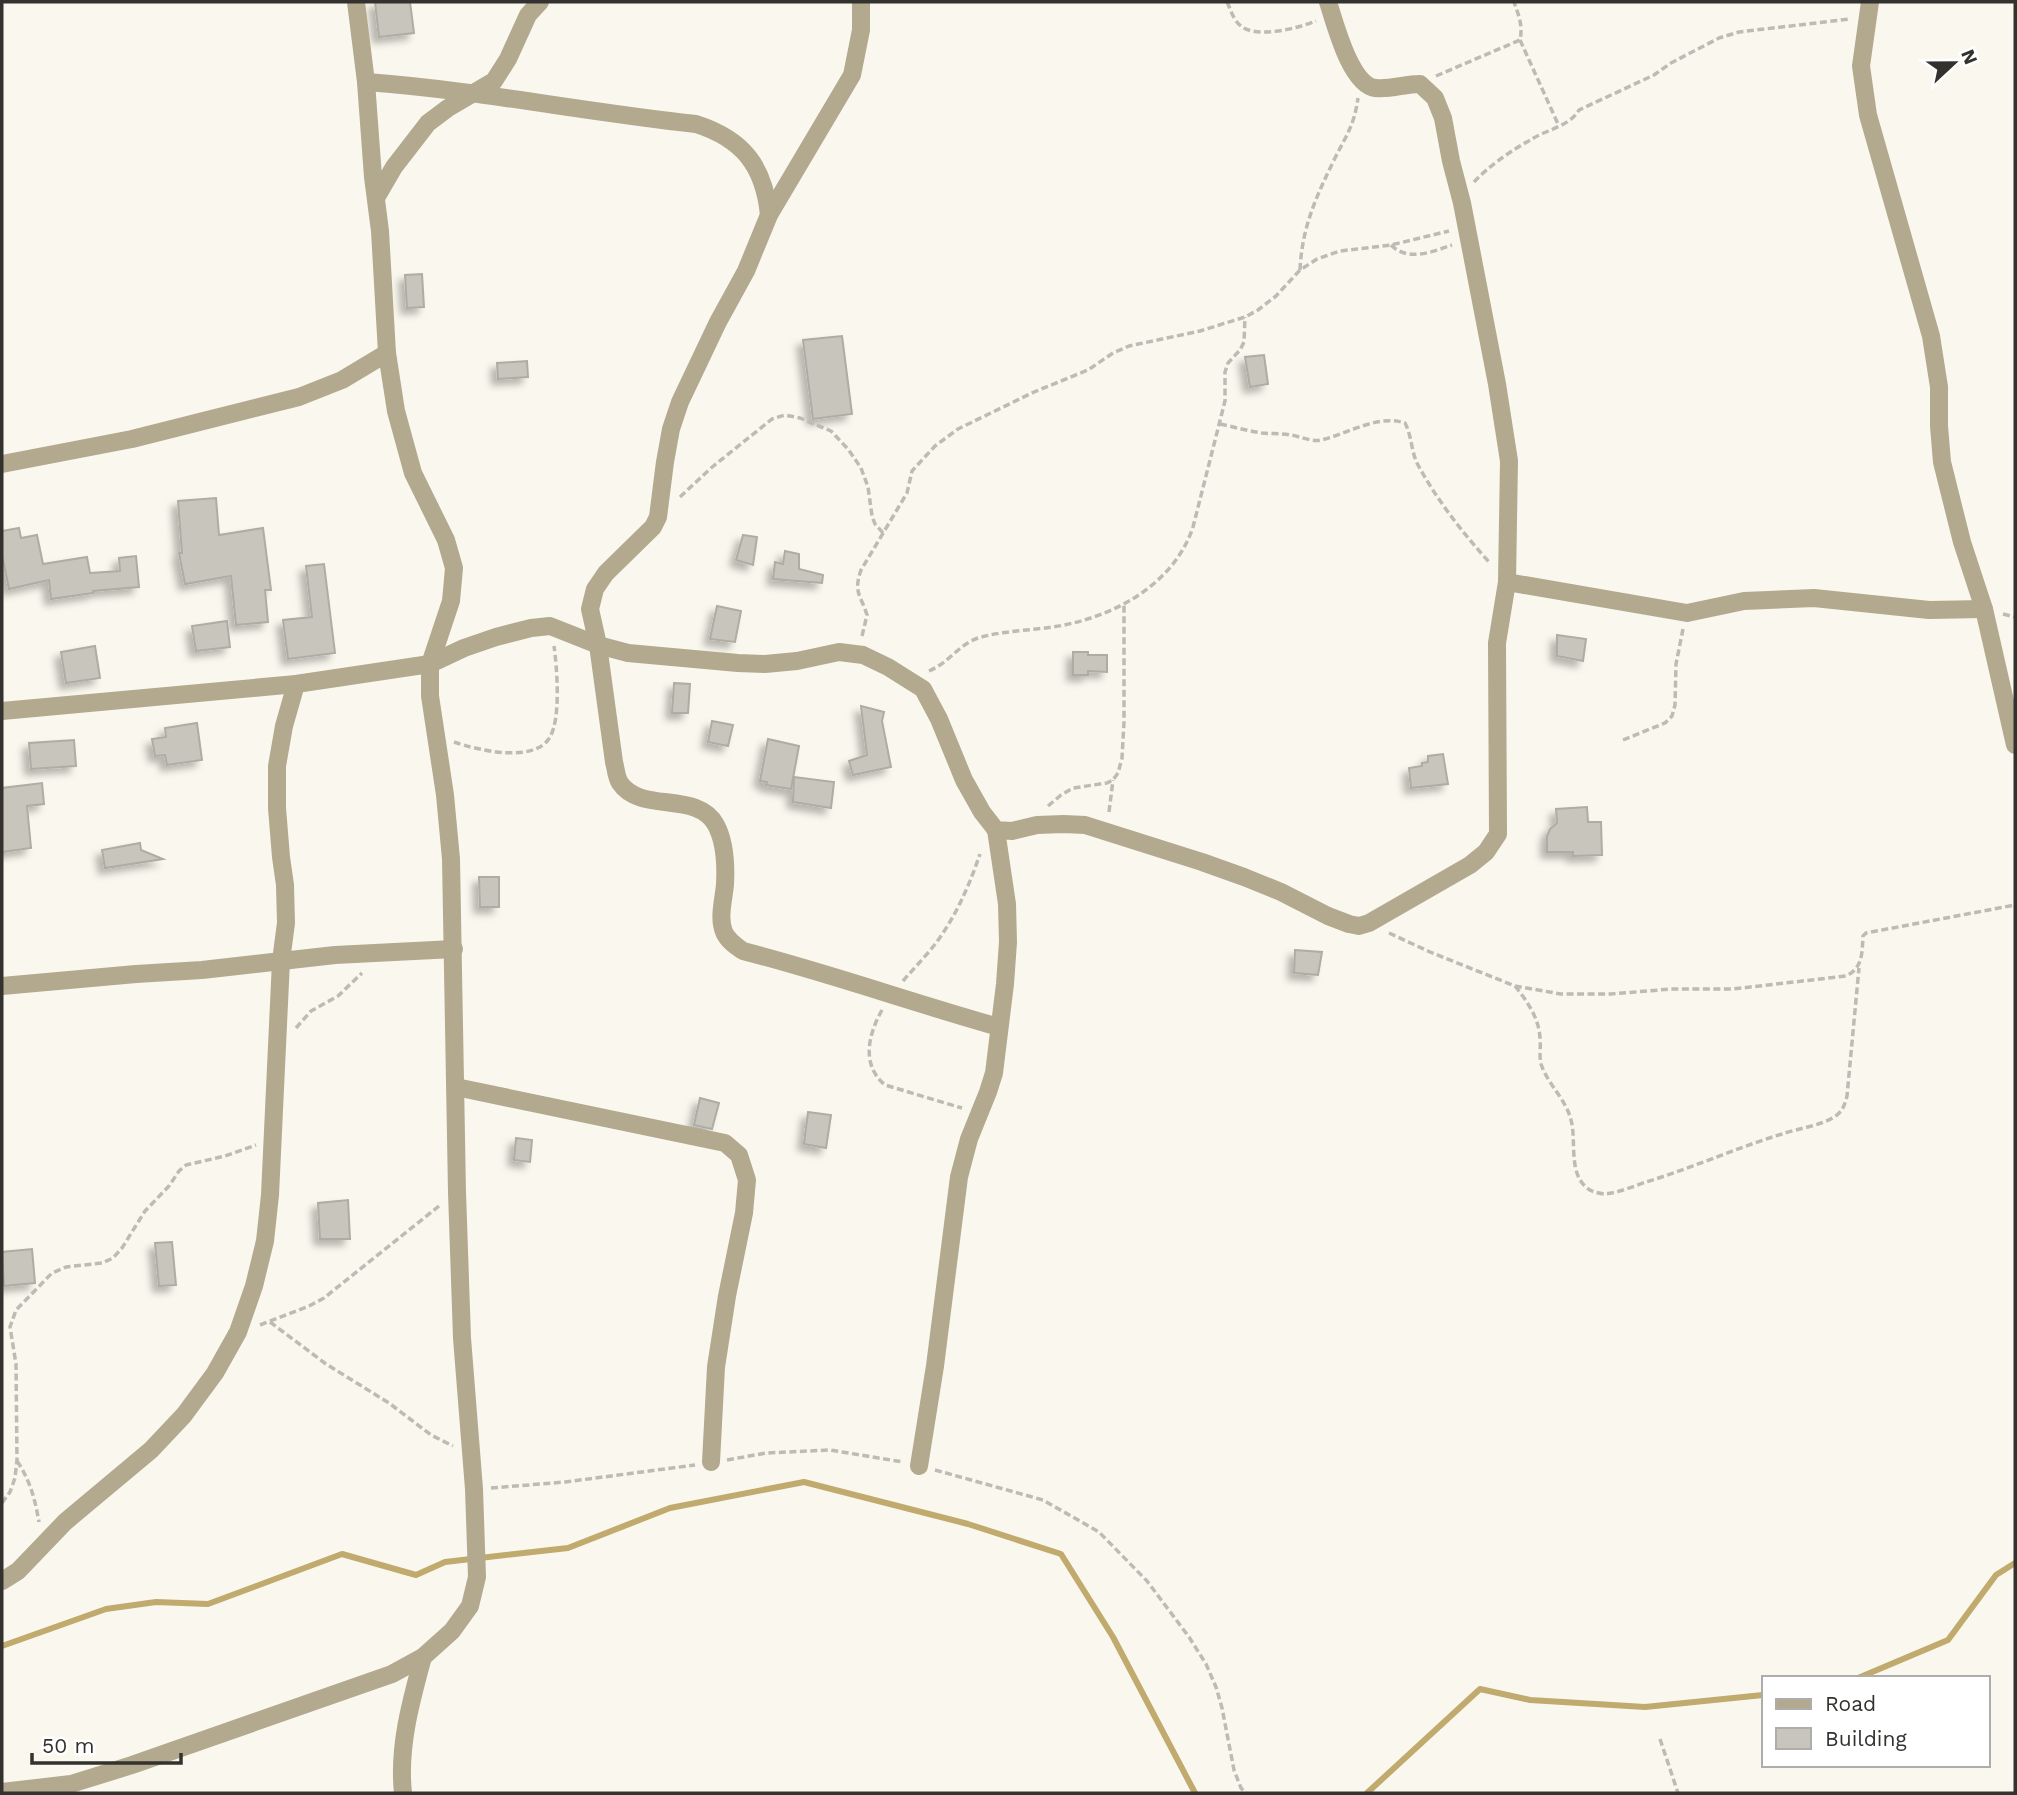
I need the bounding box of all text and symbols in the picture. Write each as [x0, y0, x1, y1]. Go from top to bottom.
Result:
north arrow [1919, 28, 1989, 98]
text: N [1956, 46, 1983, 68]
legend [1762, 1676, 1989, 1767]
text: Road [1825, 1691, 1876, 1716]
scale bar [32, 1722, 180, 1766]
text: Building [1825, 1726, 1907, 1751]
text: 50 m [42, 1733, 94, 1758]

